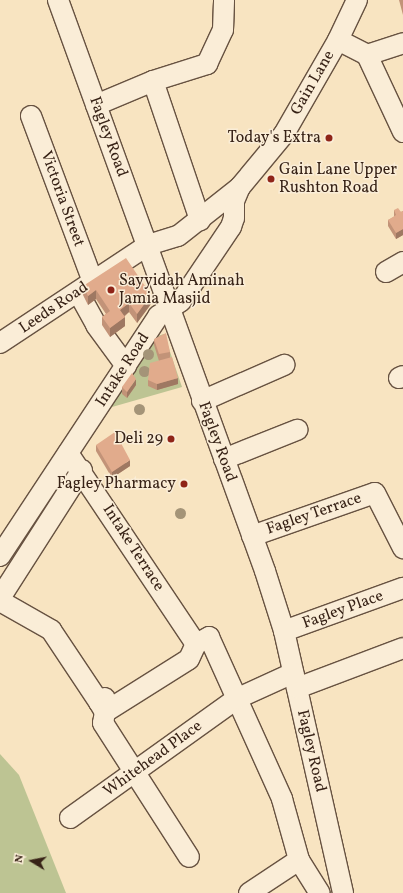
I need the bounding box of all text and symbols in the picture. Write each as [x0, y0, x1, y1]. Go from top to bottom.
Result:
street label: Gain Lane [287, 47, 339, 119]
street label: Fagley Road [85, 94, 131, 180]
place label: Today's Extra [228, 128, 321, 148]
marker: Today's Extra [324, 133, 334, 143]
street label: Victoria Street [36, 148, 88, 250]
place label: Gain Lane Upper Rushton Road [279, 160, 397, 198]
marker: Gain Lane Upper Rushton Road [266, 174, 276, 184]
place label: Sayyidah Aminah Jamia Masjid [119, 271, 244, 309]
street label: Leeds Road [16, 278, 92, 338]
marker: Sayyidah Aminah Jamia Masjid [106, 285, 116, 295]
street label: Intake Road [92, 329, 154, 411]
street label: Fagley Road [194, 399, 240, 485]
place label: Deli 29 [114, 429, 163, 449]
marker: Deli 29 [166, 434, 176, 444]
place label: Fagley Pharmacy [56, 474, 176, 494]
marker: Fagley Pharmacy [179, 479, 189, 489]
street label: Fagley Terrace [263, 489, 365, 539]
street label: Intake Terrace [98, 501, 168, 595]
street label: Fagley Place [300, 586, 386, 634]
street label: Fagley Road [292, 708, 330, 794]
street label: Whitehead Place [100, 717, 206, 801]
north arrow [12, 841, 52, 881]
text: N [12, 854, 28, 864]

